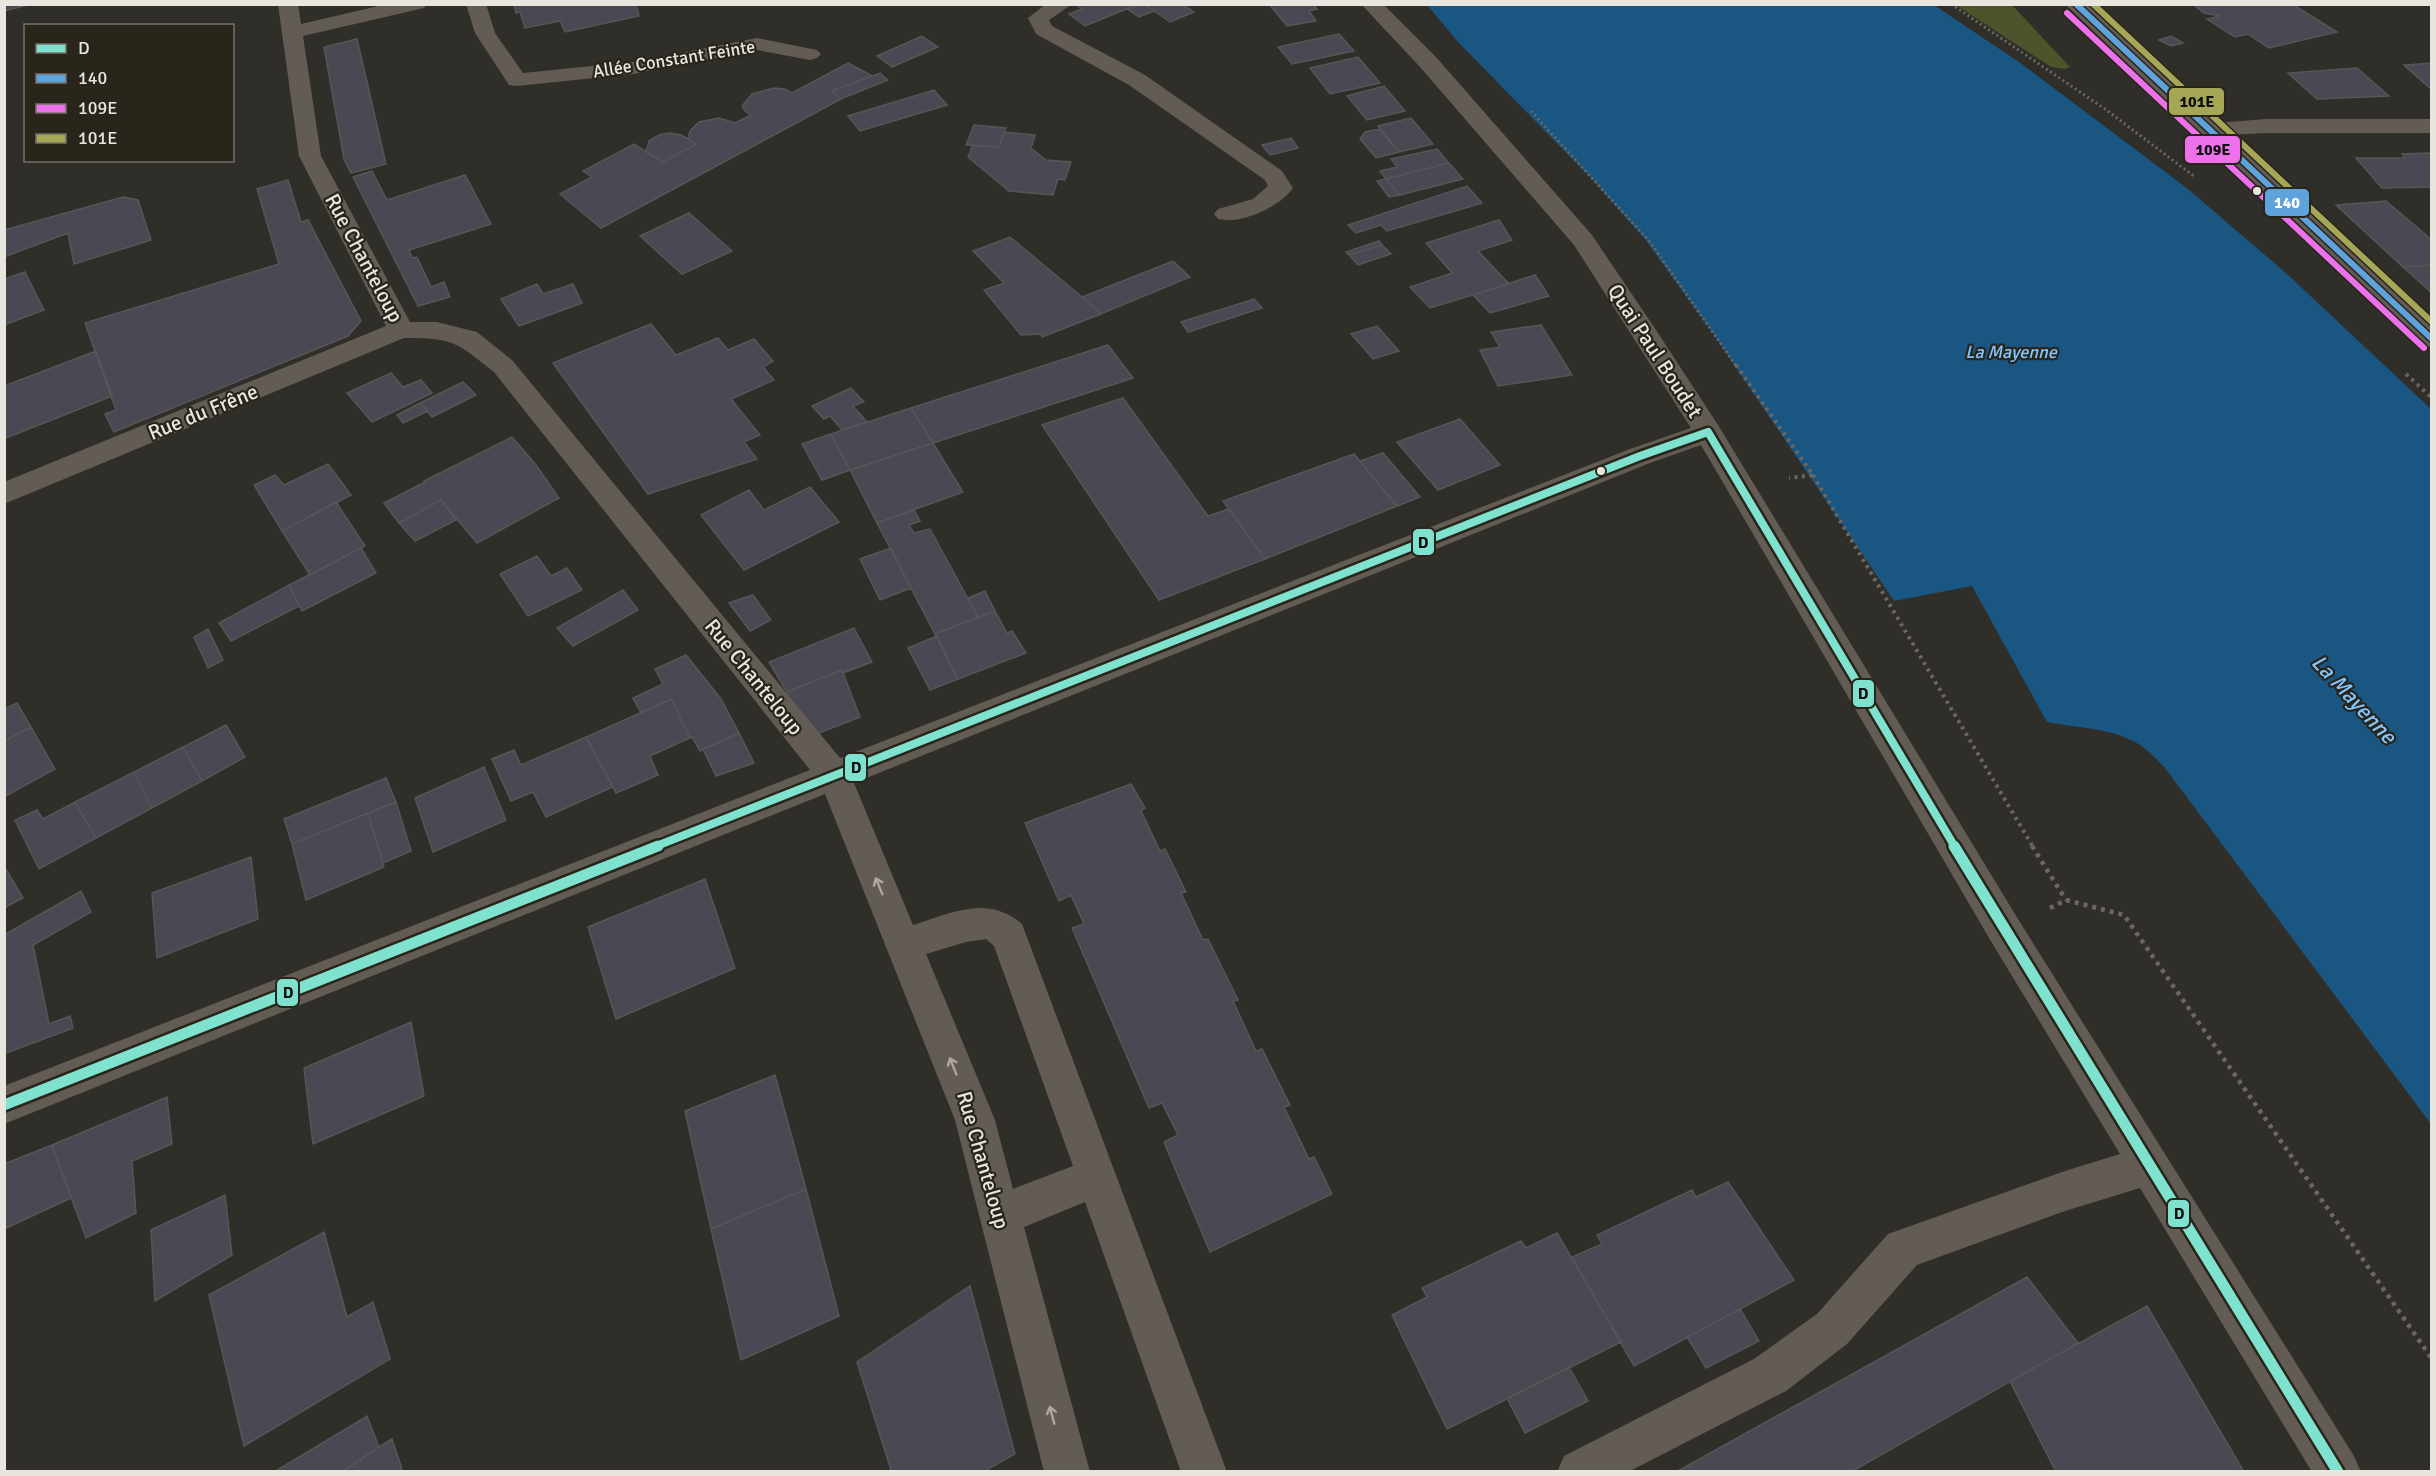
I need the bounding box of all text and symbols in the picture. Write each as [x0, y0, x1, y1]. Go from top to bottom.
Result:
legend [24, 24, 234, 162]
street label: Allée Constant Feinte [591, 35, 757, 83]
text: D [78, 37, 90, 59]
text: 140 [78, 67, 107, 89]
line badge: 101E [2168, 87, 2225, 116]
text: 101E [2179, 92, 2215, 112]
text: 109E [78, 97, 117, 119]
text: 101E [78, 127, 117, 149]
line badge: 109E [2184, 135, 2241, 164]
text: 109E [2195, 140, 2231, 160]
unlabelled marker [2251, 185, 2263, 197]
line badge: 140 [2264, 188, 2310, 217]
street label: Rue Chanteloup [319, 189, 409, 327]
text: 140 [2274, 193, 2300, 213]
street label: Quai Paul Boudet [1602, 279, 1708, 423]
water label: La Mayenne [1965, 341, 2058, 363]
street label: Rue du Frêne [144, 378, 262, 446]
unlabelled marker [1595, 465, 1607, 477]
line badge: D [1412, 528, 1435, 556]
text: D [1418, 533, 1429, 553]
street label: Rue Chanteloup [699, 614, 809, 740]
water label: La Mayenne [2306, 649, 2403, 750]
line badge: D [1852, 679, 1875, 708]
text: D [1858, 684, 1869, 704]
line badge: D [844, 753, 867, 782]
text: D [851, 758, 862, 778]
one-way arrow [873, 877, 884, 896]
line badge: D [276, 978, 299, 1007]
text: D [283, 983, 294, 1003]
one-way arrow [947, 1057, 958, 1076]
street label: Rue Chanteloup [951, 1088, 1015, 1232]
line badge: D [2167, 1199, 2190, 1228]
text: D [2174, 1204, 2185, 1224]
one-way arrow [1046, 1406, 1057, 1425]

